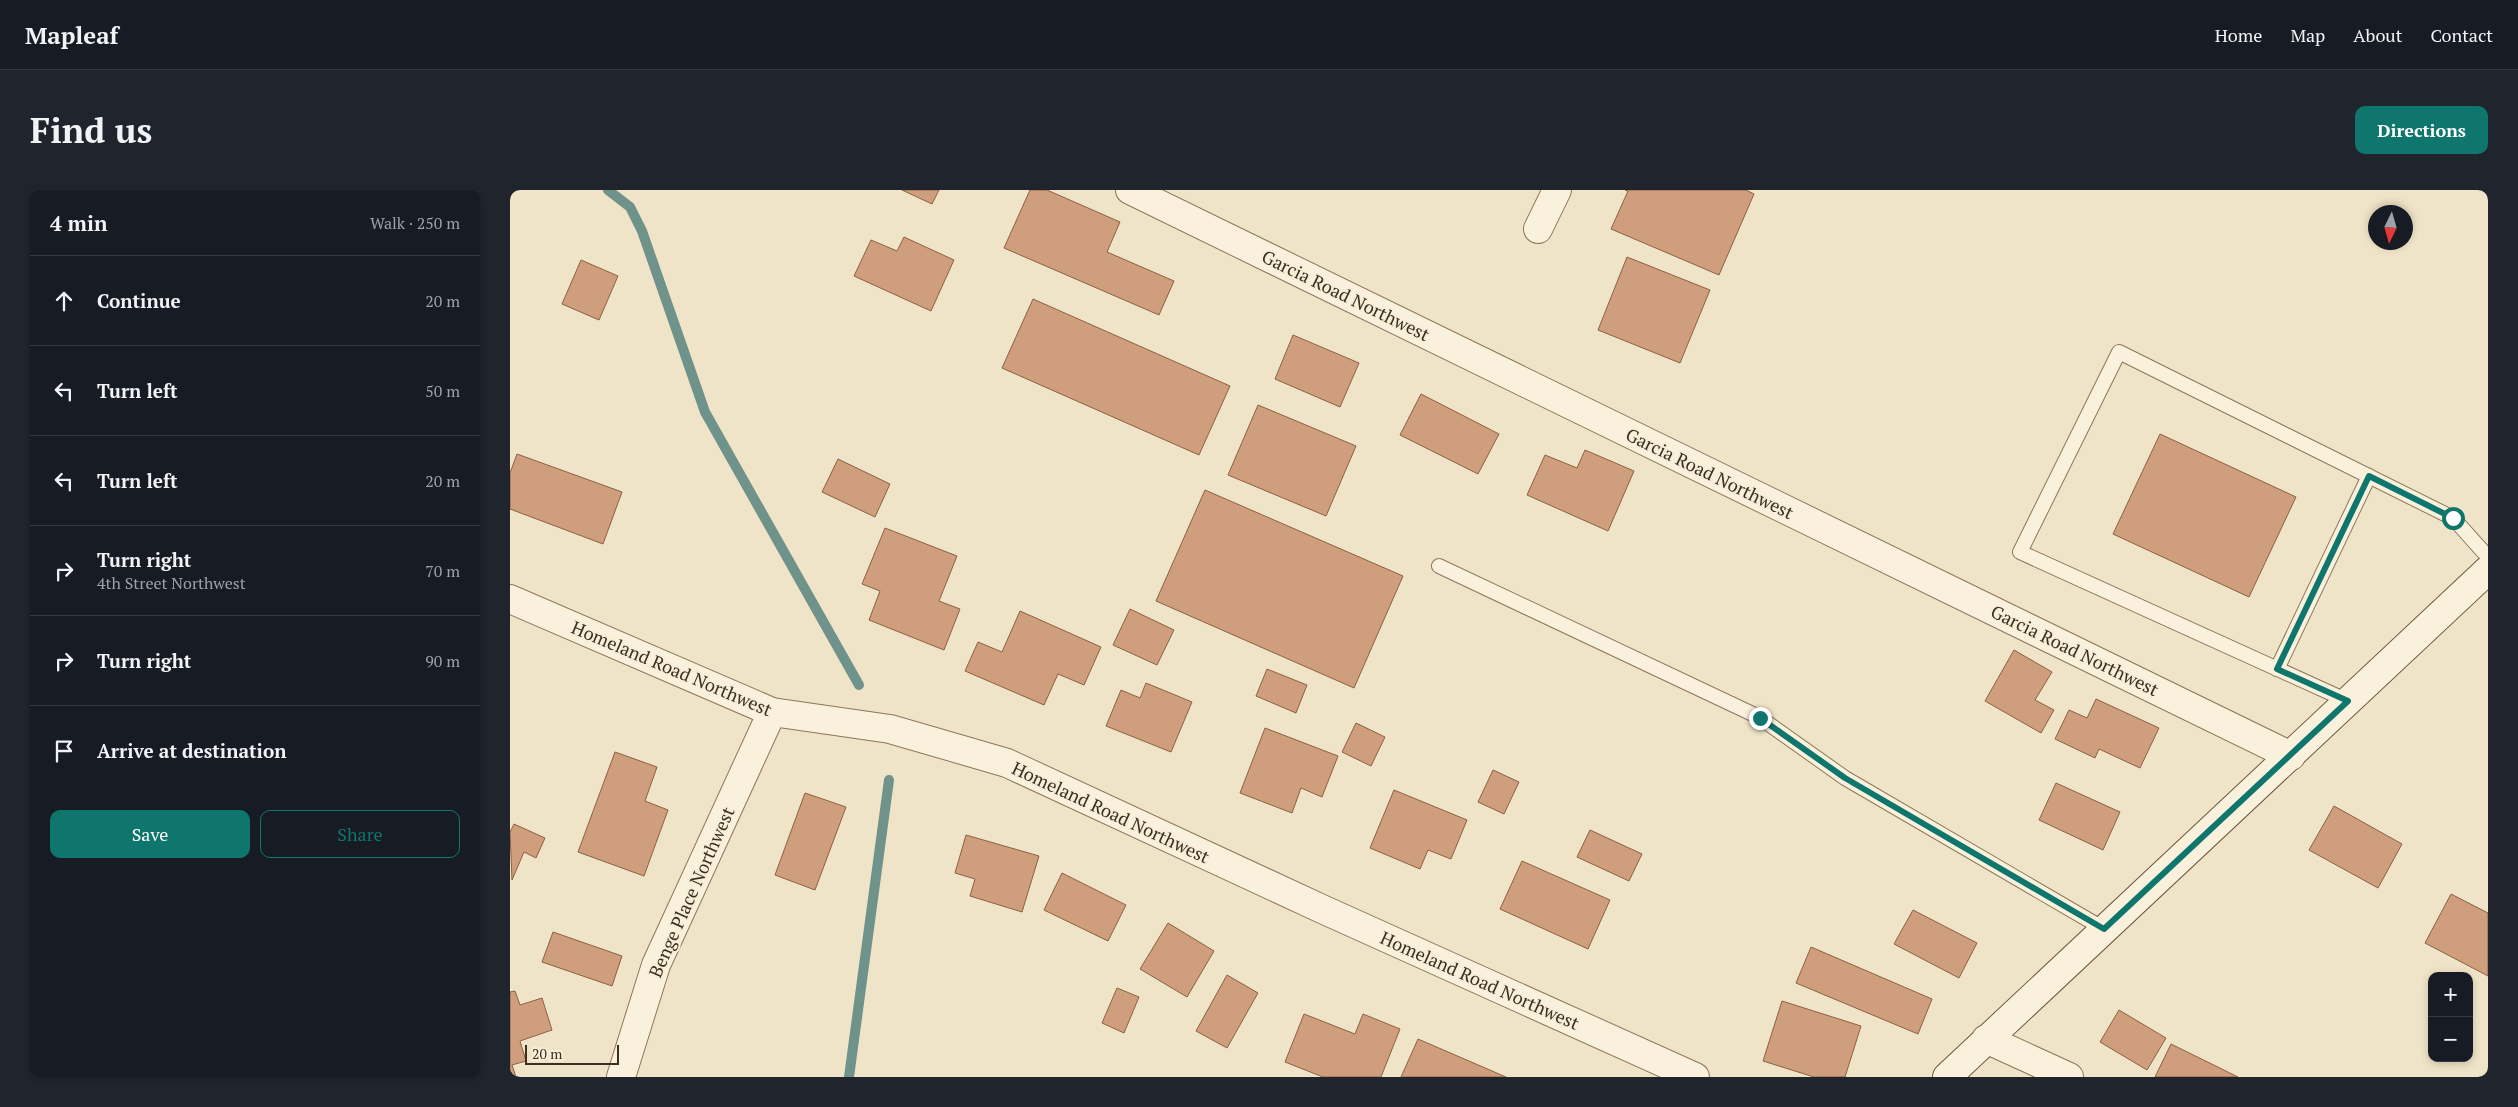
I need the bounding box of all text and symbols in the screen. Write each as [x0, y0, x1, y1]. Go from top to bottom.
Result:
text: Mapleaf [25, 19, 118, 51]
text: Home [2215, 23, 2262, 47]
text: Map [2290, 23, 2325, 47]
text: About [2353, 23, 2402, 47]
text: Contact [2430, 23, 2493, 47]
button: Directions [2355, 106, 2488, 154]
text: Find us [30, 107, 152, 153]
north arrow [2368, 205, 2413, 250]
text: 4 min [50, 209, 107, 237]
text: Walk · 250 m [370, 212, 460, 234]
street label: Garcia Road Northwest [1258, 244, 1434, 346]
icon: ahead [50, 287, 78, 315]
text: Continue [97, 288, 181, 313]
text: 20 m [425, 290, 460, 312]
icon: left [50, 377, 78, 405]
text: Turn left [97, 378, 178, 403]
text: 50 m [425, 380, 460, 402]
street label: Garcia Road Northwest [1622, 422, 1798, 524]
icon: left [50, 467, 78, 495]
text: Turn left [97, 468, 178, 493]
text: 20 m [425, 470, 460, 492]
route start [2442, 507, 2465, 530]
text: Turn right [97, 547, 191, 572]
icon: right [50, 557, 78, 585]
text: 70 m [425, 560, 460, 582]
text: 4th Street Northwest [97, 572, 246, 594]
street label: Garcia Road Northwest [1987, 599, 2163, 701]
street label: Homeland Road Northwest [568, 615, 776, 721]
icon: right [50, 647, 78, 675]
text: Turn right [97, 648, 191, 673]
text: 90 m [425, 650, 460, 672]
route end [1749, 707, 1772, 730]
icon: arrive [50, 737, 78, 765]
text: Arrive at destination [97, 738, 286, 763]
street label: Homeland Road Northwest [1008, 756, 1214, 869]
street label: Benge Place Northwest [643, 803, 740, 981]
button: Save [50, 810, 250, 858]
button: Share [260, 810, 460, 858]
street label: Homeland Road Northwest [1377, 925, 1584, 1035]
map controls [2428, 972, 2473, 1062]
button: + [2428, 972, 2473, 1017]
button: − [2428, 1017, 2473, 1062]
scale bar [525, 1042, 619, 1065]
text: 20 m [532, 1044, 562, 1063]

